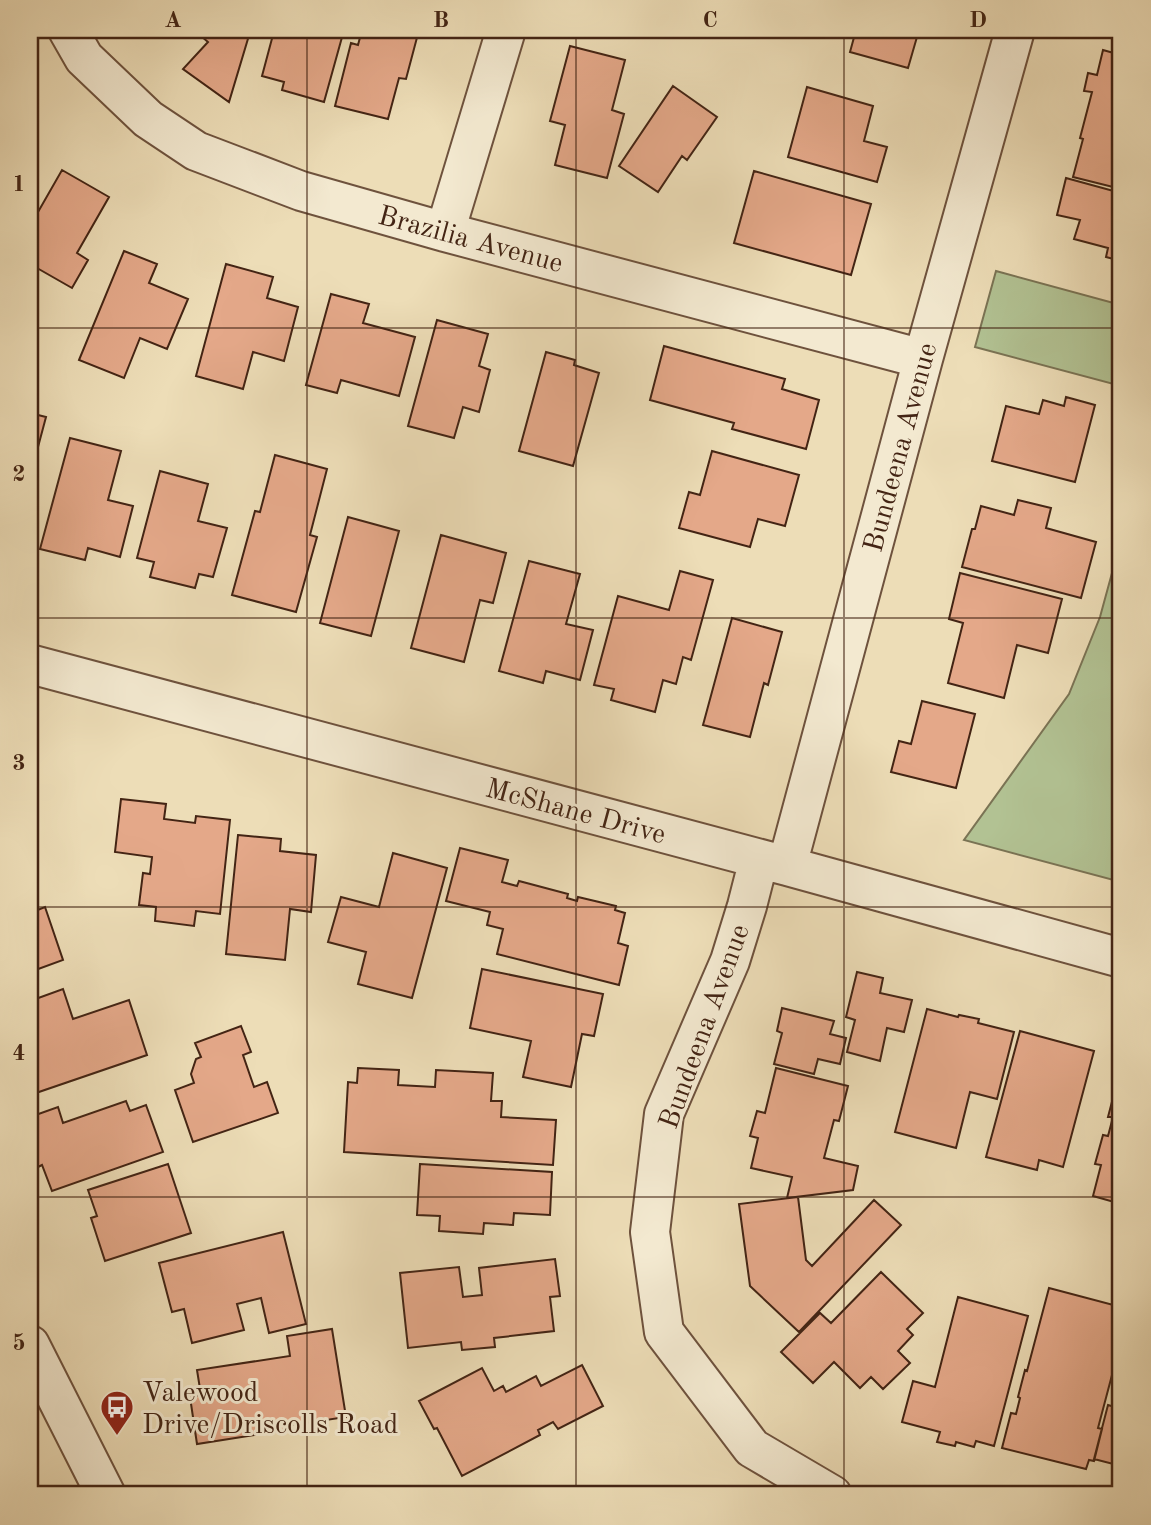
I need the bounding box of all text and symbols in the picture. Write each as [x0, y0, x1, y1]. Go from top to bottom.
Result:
text: A [164, 9, 182, 32]
text: B [433, 9, 449, 32]
text: C [702, 9, 718, 32]
text: D [969, 9, 987, 32]
text: 1 [12, 173, 26, 196]
street label: Brazilia Avenue [375, 203, 566, 279]
street label: Bundeena Avenue [860, 340, 943, 555]
text: 2 [12, 463, 26, 486]
text: 3 [12, 752, 26, 775]
street label: McShane Drive [482, 775, 668, 850]
street label: Bundeena Avenue [656, 921, 756, 1133]
text: 4 [12, 1042, 26, 1065]
text: 5 [12, 1332, 26, 1355]
place label: Valewood Drive/Driscolls Road [142, 1380, 398, 1440]
bus stop icon: Valewood Drive/Driscolls Road [98, 1388, 136, 1437]

